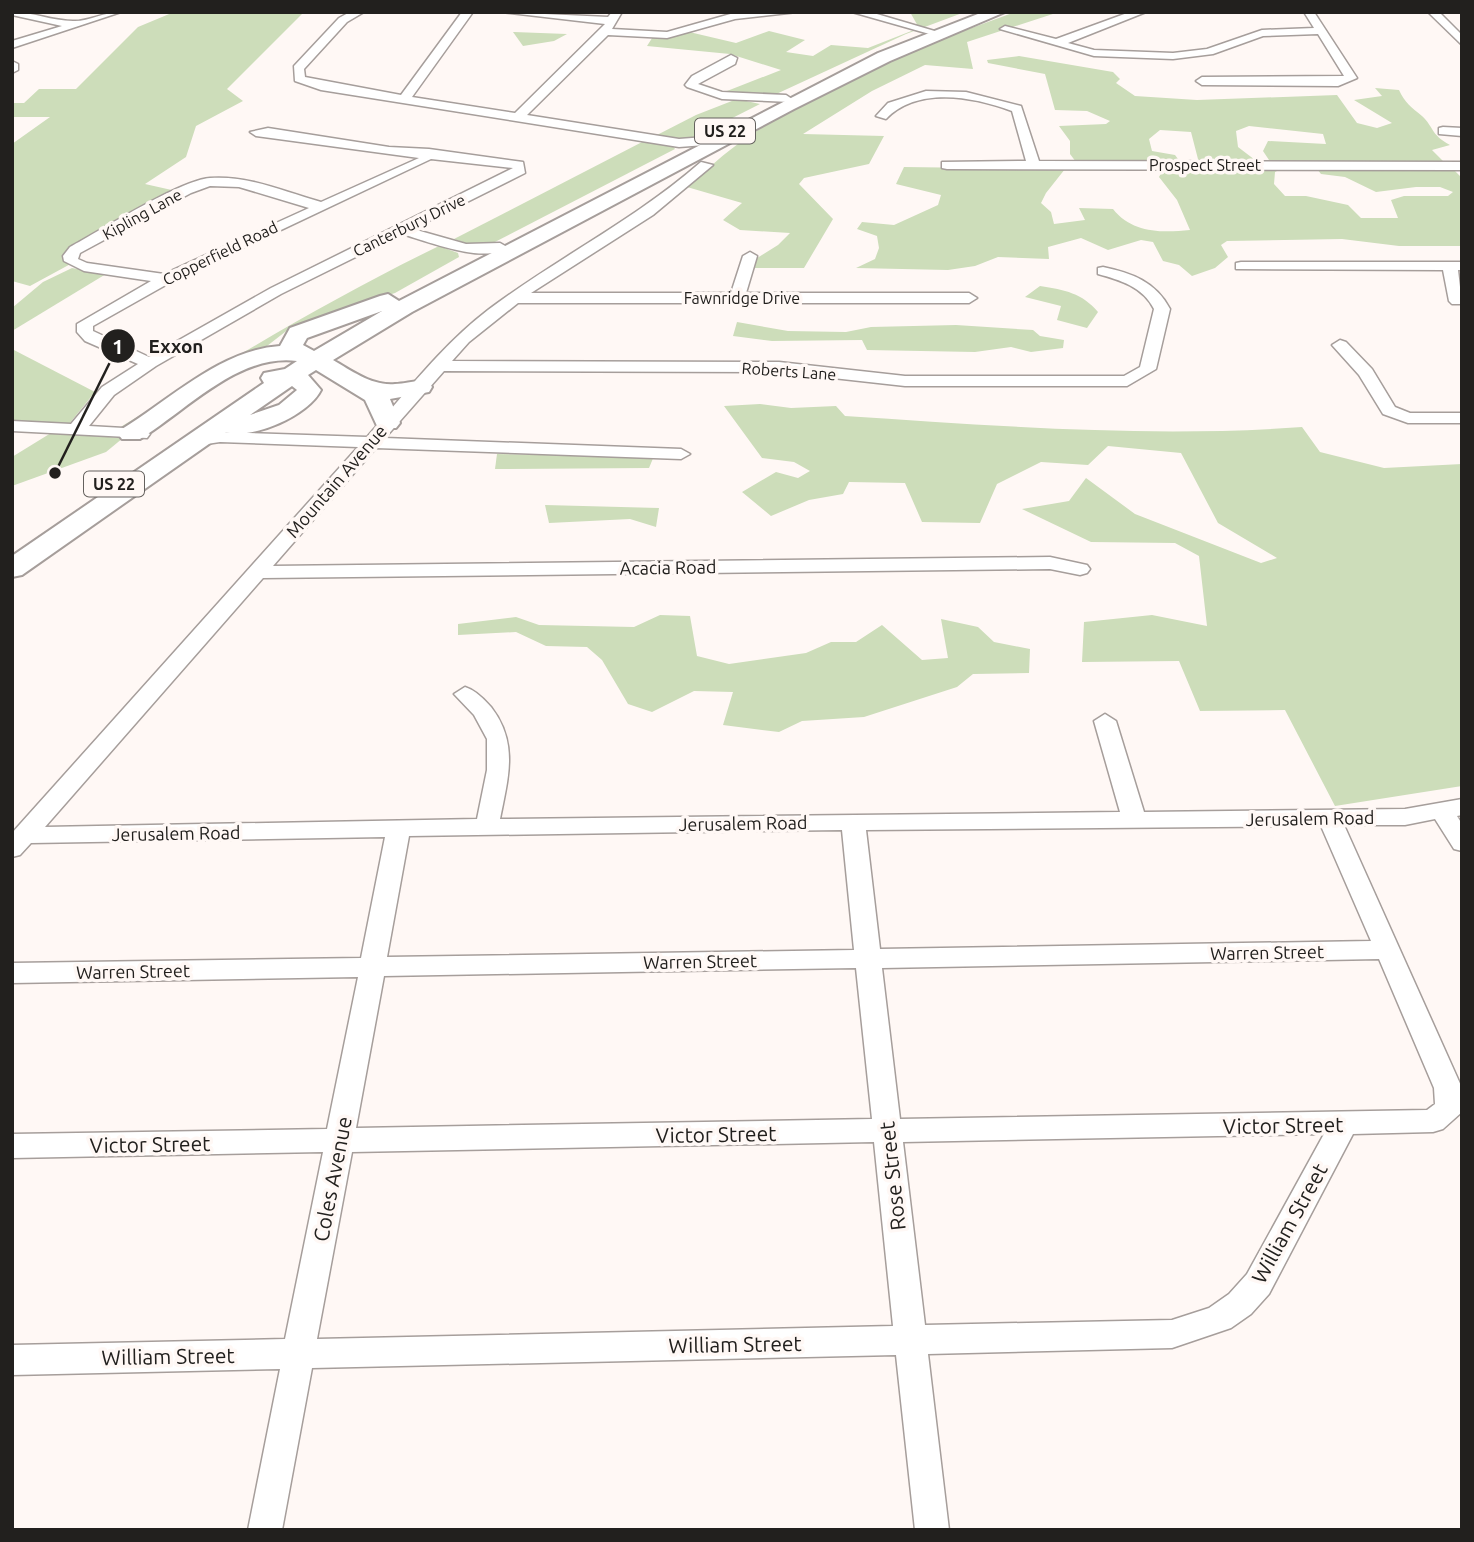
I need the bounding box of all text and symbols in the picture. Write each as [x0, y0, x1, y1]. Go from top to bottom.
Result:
road number: US 22 [695, 119, 755, 144]
street label: Prospect Street [1149, 156, 1262, 174]
street label: Kipling Lane [99, 185, 185, 243]
street label: Canterbury Drive [350, 190, 468, 260]
street label: Copperfield Road [160, 217, 280, 289]
street label: Fawnridge Drive [684, 289, 800, 307]
callout: Exxon [100, 326, 218, 366]
text: 1 [112, 334, 124, 358]
text: Exxon [149, 335, 203, 357]
street label: Roberts Lane [741, 359, 837, 383]
street label: Mountain Avenue [282, 421, 390, 541]
road number: US 22 [84, 471, 144, 496]
street label: Acacia Road [619, 556, 717, 578]
street label: Jerusalem Road [1245, 807, 1375, 829]
street label: Jerusalem Road [678, 812, 808, 834]
street label: Jerusalem Road [111, 822, 241, 844]
street label: Warren Street [1210, 941, 1324, 963]
street label: Warren Street [643, 950, 757, 972]
street label: Warren Street [76, 960, 190, 982]
street label: Victor Street [1222, 1112, 1344, 1138]
street label: Coles Avenue [308, 1114, 356, 1244]
street label: Rose Street [874, 1120, 910, 1232]
street label: Victor Street [655, 1121, 777, 1147]
street label: Victor Street [89, 1131, 211, 1157]
street label: William Street [1246, 1159, 1332, 1287]
street label: William Street [668, 1331, 802, 1357]
street label: William Street [101, 1343, 235, 1369]

